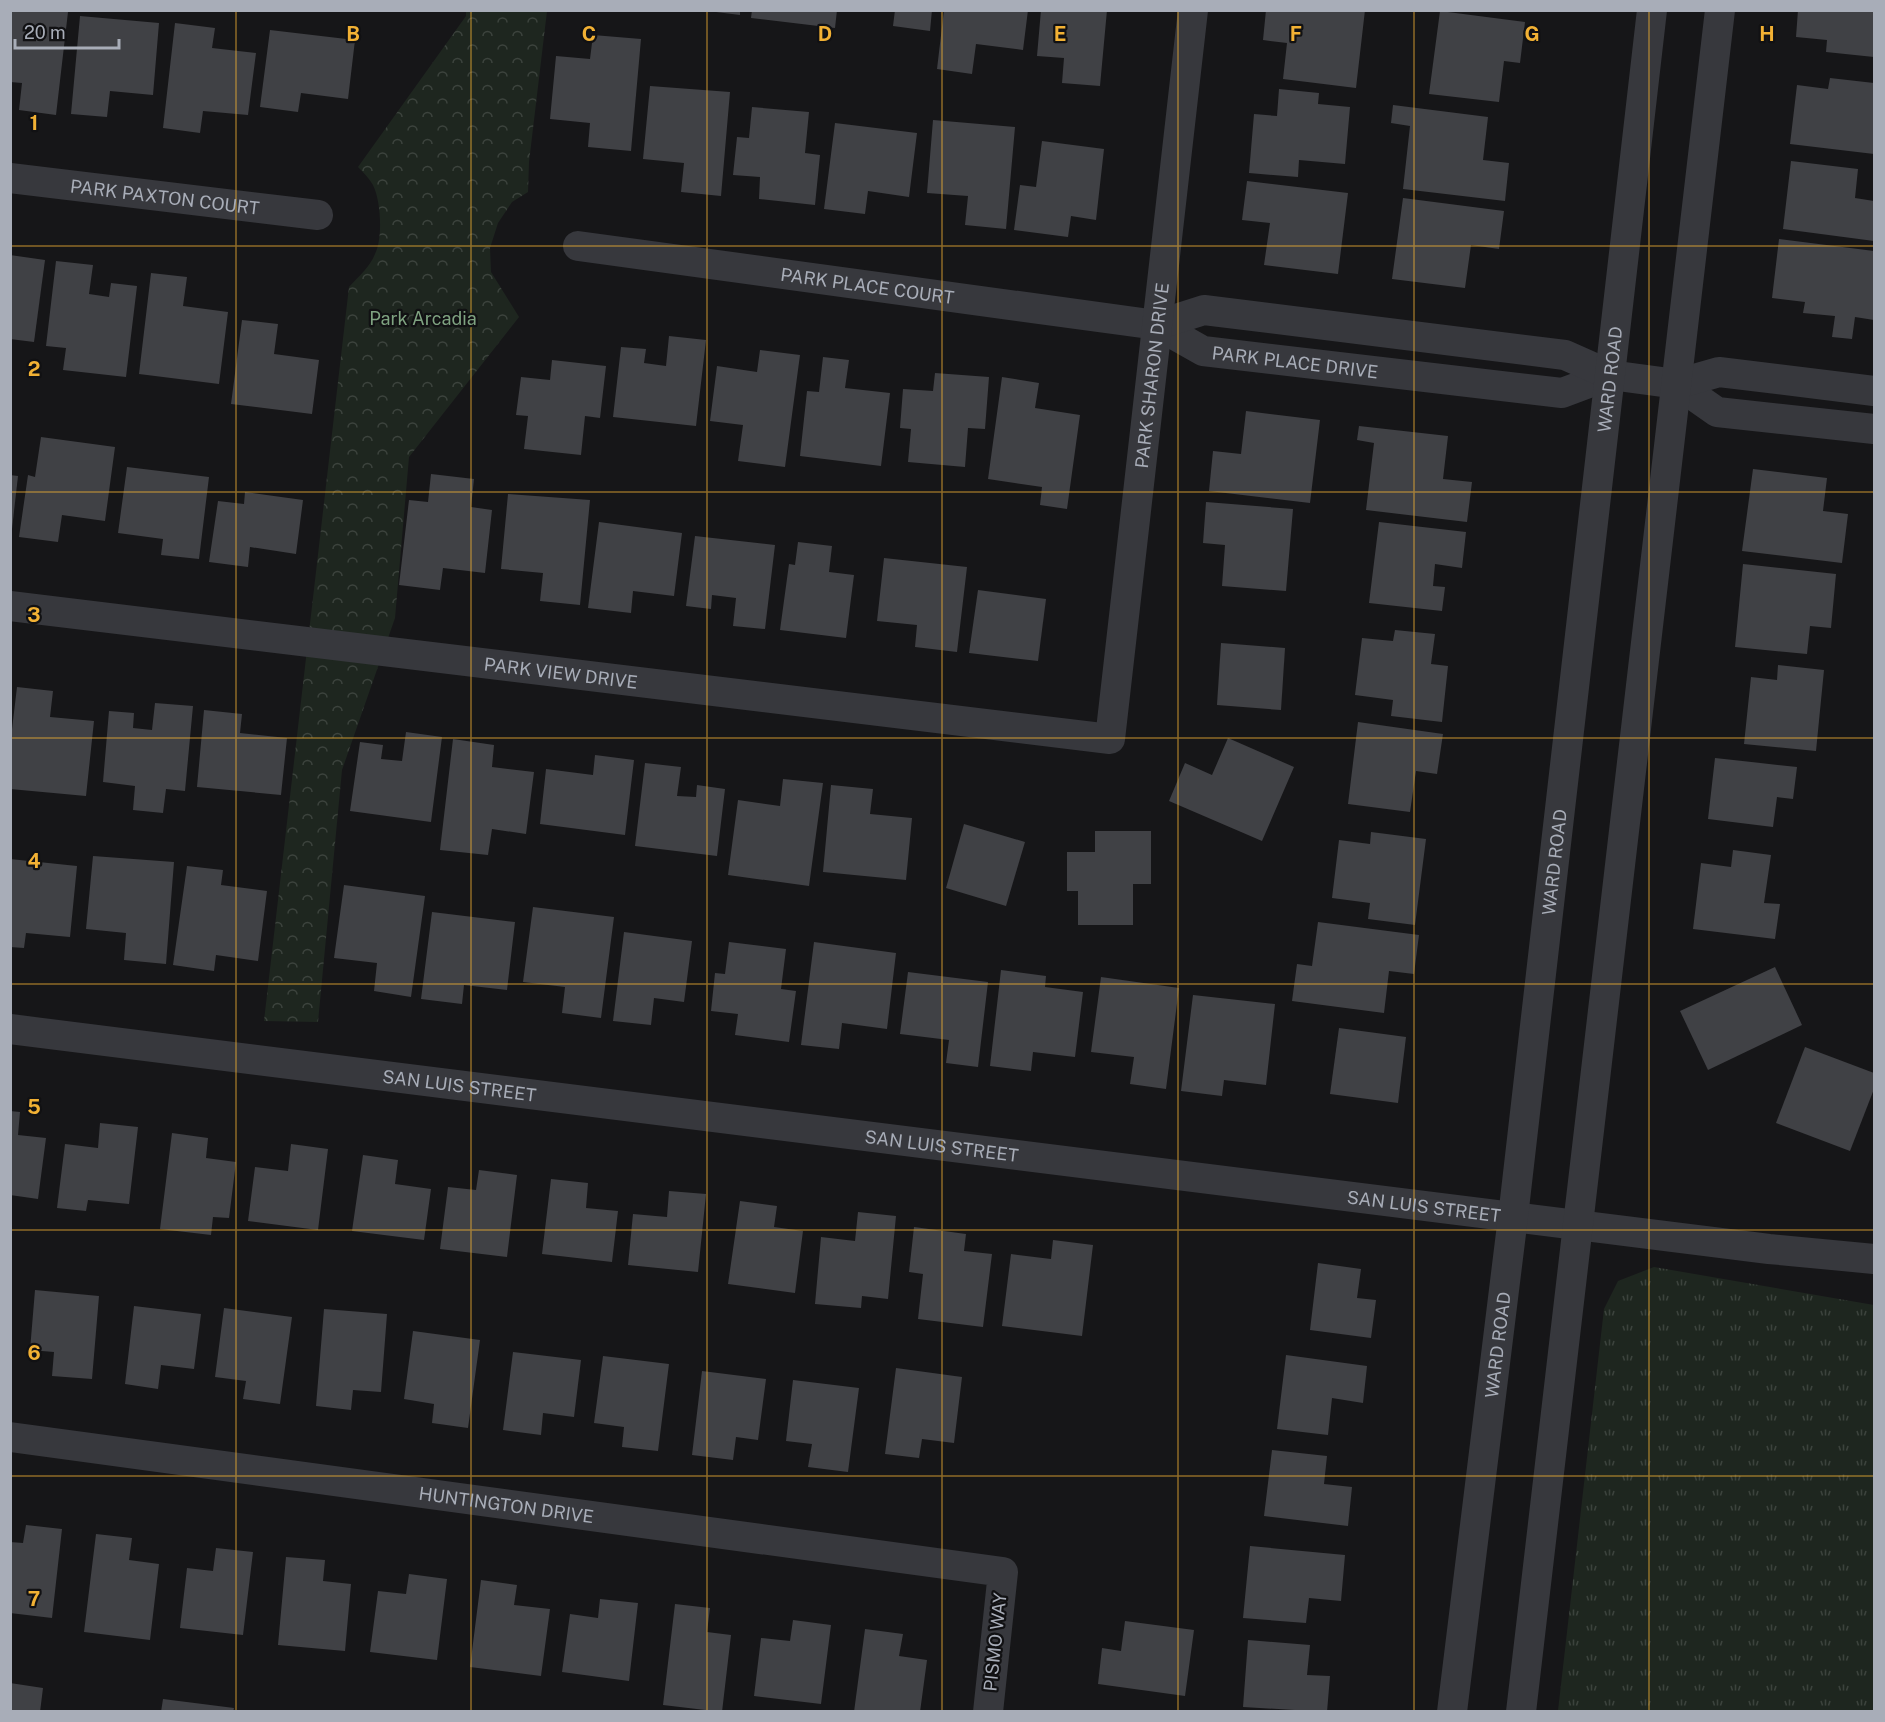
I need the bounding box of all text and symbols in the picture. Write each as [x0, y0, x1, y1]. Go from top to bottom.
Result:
scale bar [15, 12, 118, 50]
text: 20 m [24, 22, 66, 43]
text: B [346, 22, 360, 46]
text: C [582, 22, 596, 46]
text: D [818, 22, 832, 46]
text: E [1054, 22, 1066, 46]
text: F [1290, 22, 1302, 46]
text: G [1524, 22, 1540, 46]
text: H [1759, 22, 1775, 46]
text: 1 [30, 111, 38, 135]
street label: PARK PAXTON COURT [69, 175, 261, 218]
street label: PARK PLACE COURT [779, 263, 956, 308]
street label: PARK SHARON DRIVE [1130, 281, 1172, 469]
park label: Park Arcadia [369, 308, 477, 329]
street label: WARD ROAD [1593, 325, 1626, 434]
street label: PARK PLACE DRIVE [1211, 342, 1379, 382]
text: 2 [28, 357, 40, 381]
text: 3 [27, 603, 41, 627]
street label: PARK VIEW DRIVE [483, 653, 639, 692]
street label: WARD ROAD [1537, 808, 1570, 916]
text: 4 [27, 849, 41, 873]
street label: SAN LUIS STREET [381, 1065, 538, 1105]
text: 5 [27, 1095, 41, 1119]
street label: SAN LUIS STREET [864, 1126, 1020, 1166]
street label: SAN LUIS STREET [1346, 1186, 1502, 1226]
street label: WARD ROAD [1480, 1290, 1514, 1399]
text: 6 [27, 1341, 41, 1365]
street label: HUNTINGTON DRIVE [418, 1482, 595, 1527]
text: 7 [28, 1587, 40, 1611]
street label: PISMO WAY [979, 1592, 1011, 1692]

